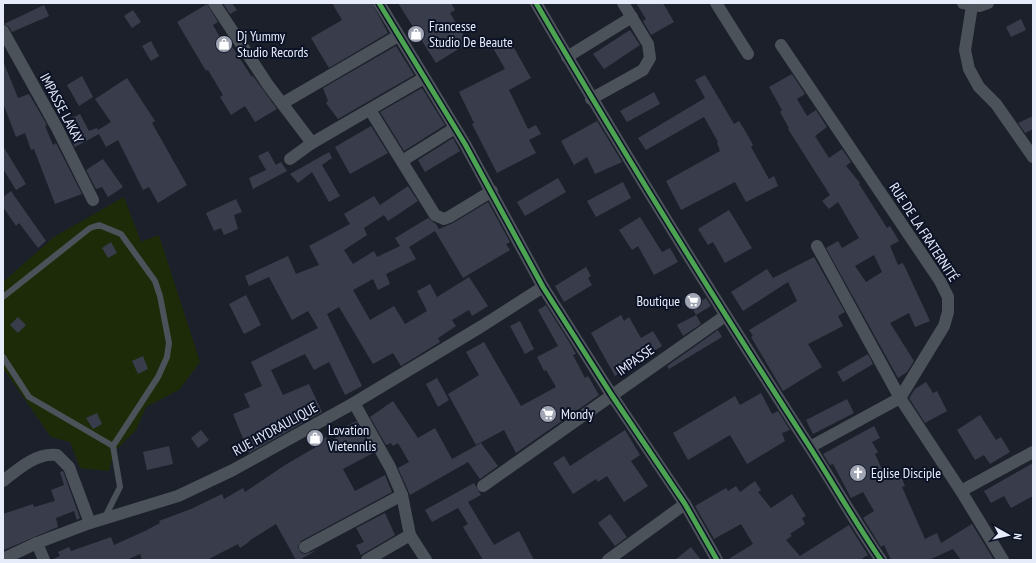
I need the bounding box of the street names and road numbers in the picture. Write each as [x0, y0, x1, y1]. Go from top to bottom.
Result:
street label: IMPASSE LAKAY [36, 70, 88, 147]
street label: RUE DE LA FRATERNITÉ [885, 179, 963, 285]
street label: IMPASSE [612, 340, 658, 380]
street label: RUE HYDRAULIQUE [229, 398, 321, 460]

